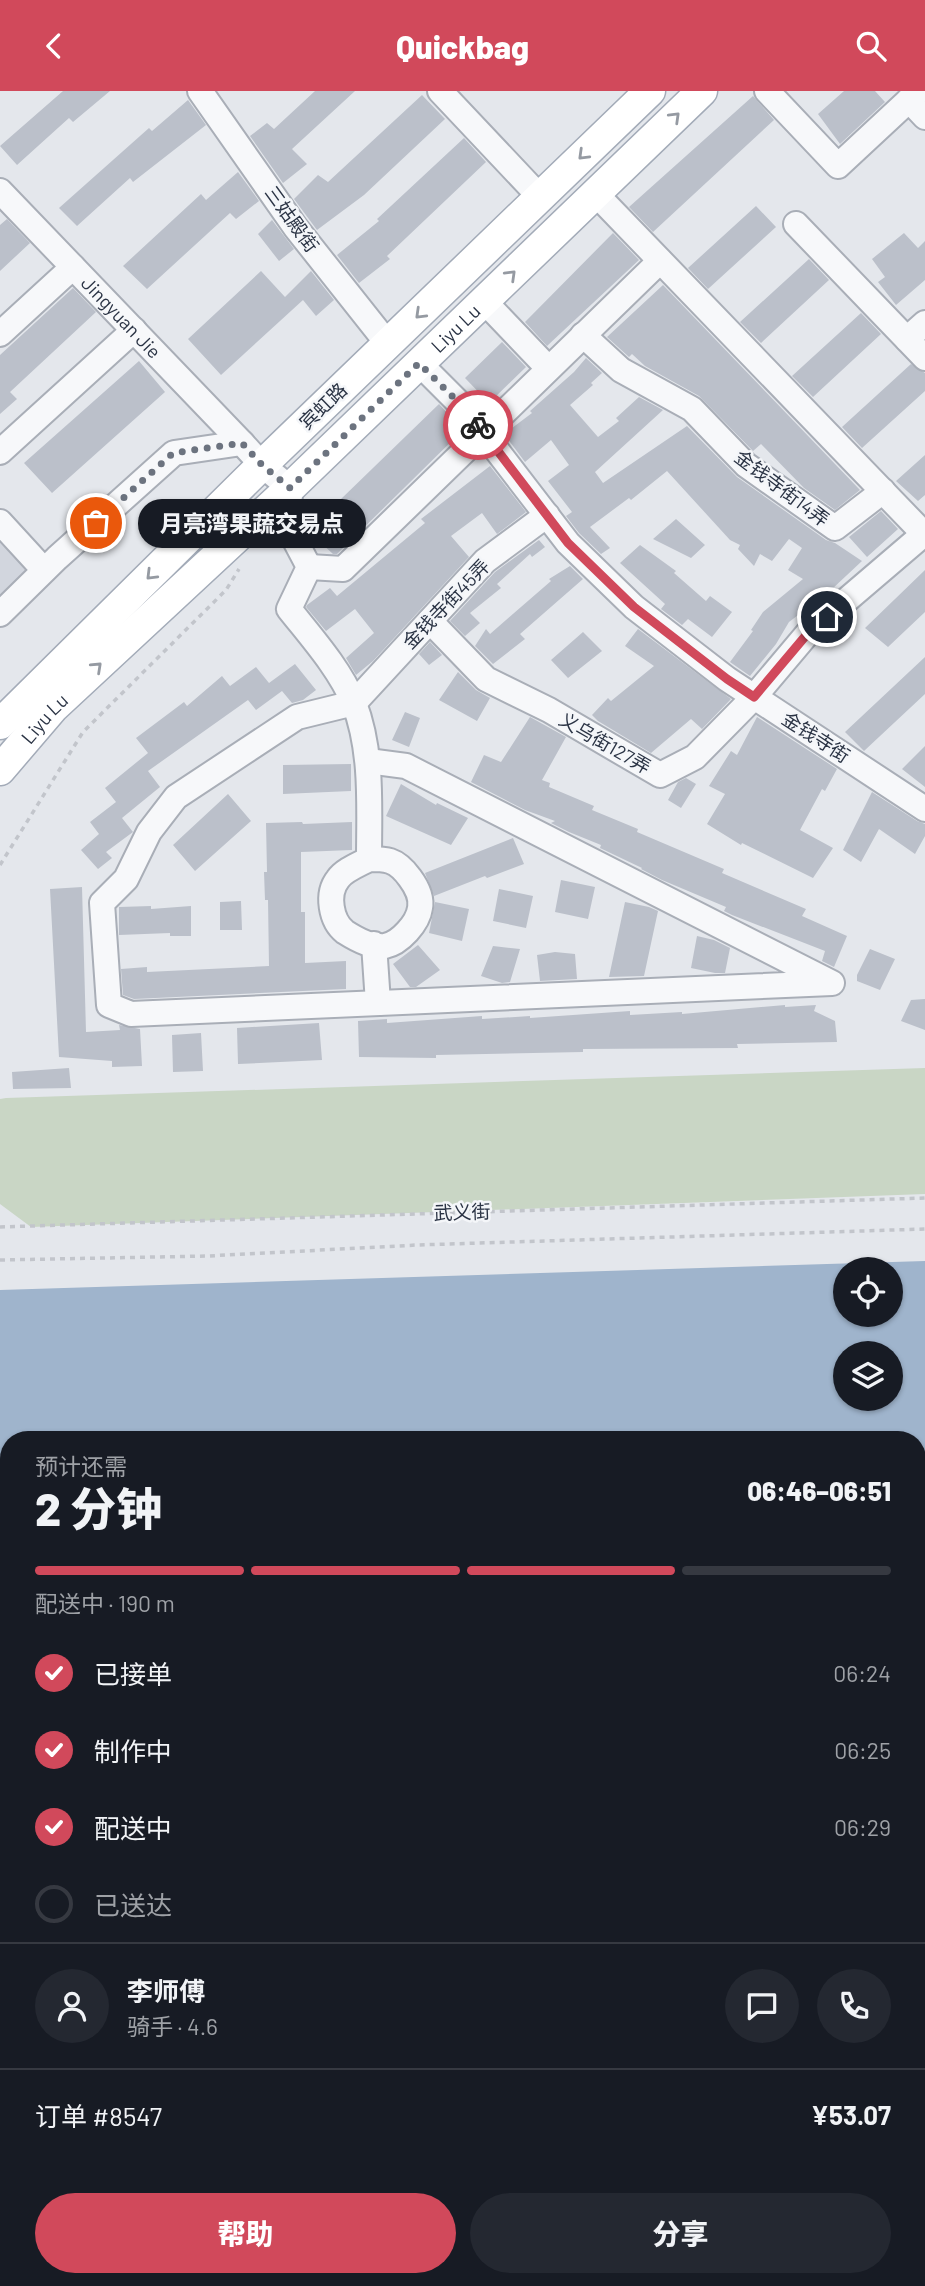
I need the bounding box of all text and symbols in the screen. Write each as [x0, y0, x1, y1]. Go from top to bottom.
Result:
icon: back [35, 27, 73, 65]
text: Quickbag [396, 27, 529, 65]
icon: search [852, 27, 890, 65]
one-way arrow [667, 113, 680, 126]
one-way arrow [578, 147, 591, 160]
street label: 三姑殿街 [261, 181, 324, 256]
street label: Jingyuan Jie [77, 271, 166, 363]
one-way arrow [503, 271, 516, 284]
street label: Liyu Lu [426, 299, 485, 357]
one-way arrow [415, 305, 428, 318]
street label: 宾虹路 [294, 378, 351, 434]
courier [443, 390, 513, 460]
icon: bike [459, 406, 497, 444]
street label: 金钱寺街14弄 [731, 445, 834, 531]
pin [66, 493, 126, 553]
callout: 月亮湾果蔬交易点 [138, 499, 366, 548]
icon: bag [77, 504, 115, 542]
text: 月亮湾果蔬交易点 [160, 509, 344, 537]
street label: 金钱寺街45弄 [397, 554, 494, 653]
one-way arrow [146, 566, 159, 579]
pin [797, 587, 857, 647]
icon: home [808, 598, 846, 636]
one-way arrow [89, 663, 102, 675]
street label: Liyu Lu [16, 688, 72, 748]
street label: 金钱寺街 [778, 706, 854, 767]
street label: 义乌街127弄 [555, 707, 655, 778]
street label: 武义街 [433, 1199, 491, 1224]
map controls [833, 1257, 903, 1411]
button: locate [833, 1257, 903, 1327]
button: layers [833, 1341, 903, 1411]
text: 预计还需 [35, 1452, 127, 1480]
text: 06:46–06:51 [747, 1475, 891, 1506]
text: 2 分钟 [35, 1480, 162, 1535]
text: 配送中 · 190 m [35, 1589, 175, 1617]
icon: check [35, 1654, 73, 1692]
text: 已接单 [94, 1658, 172, 1689]
text: 06:24 [833, 1659, 891, 1687]
icon: check [35, 1731, 73, 1769]
text: 制作中 [94, 1735, 172, 1766]
text: 06:25 [834, 1736, 891, 1764]
icon: check [35, 1808, 73, 1846]
text: 配送中 [94, 1812, 172, 1843]
text: 06:29 [834, 1813, 891, 1841]
text: 已送达 [94, 1889, 172, 1920]
button: person [35, 1969, 109, 2043]
button: chat [725, 1969, 799, 2043]
button: phone [817, 1969, 891, 2043]
text: 李师傅 [127, 1975, 205, 2006]
text: 骑手 · 4.6 [127, 2012, 218, 2040]
text: ¥53.07 [811, 2099, 891, 2130]
text: 订单 #8547 [35, 2100, 162, 2131]
button: 帮助 [35, 2193, 456, 2273]
button: 分享 [470, 2193, 891, 2273]

